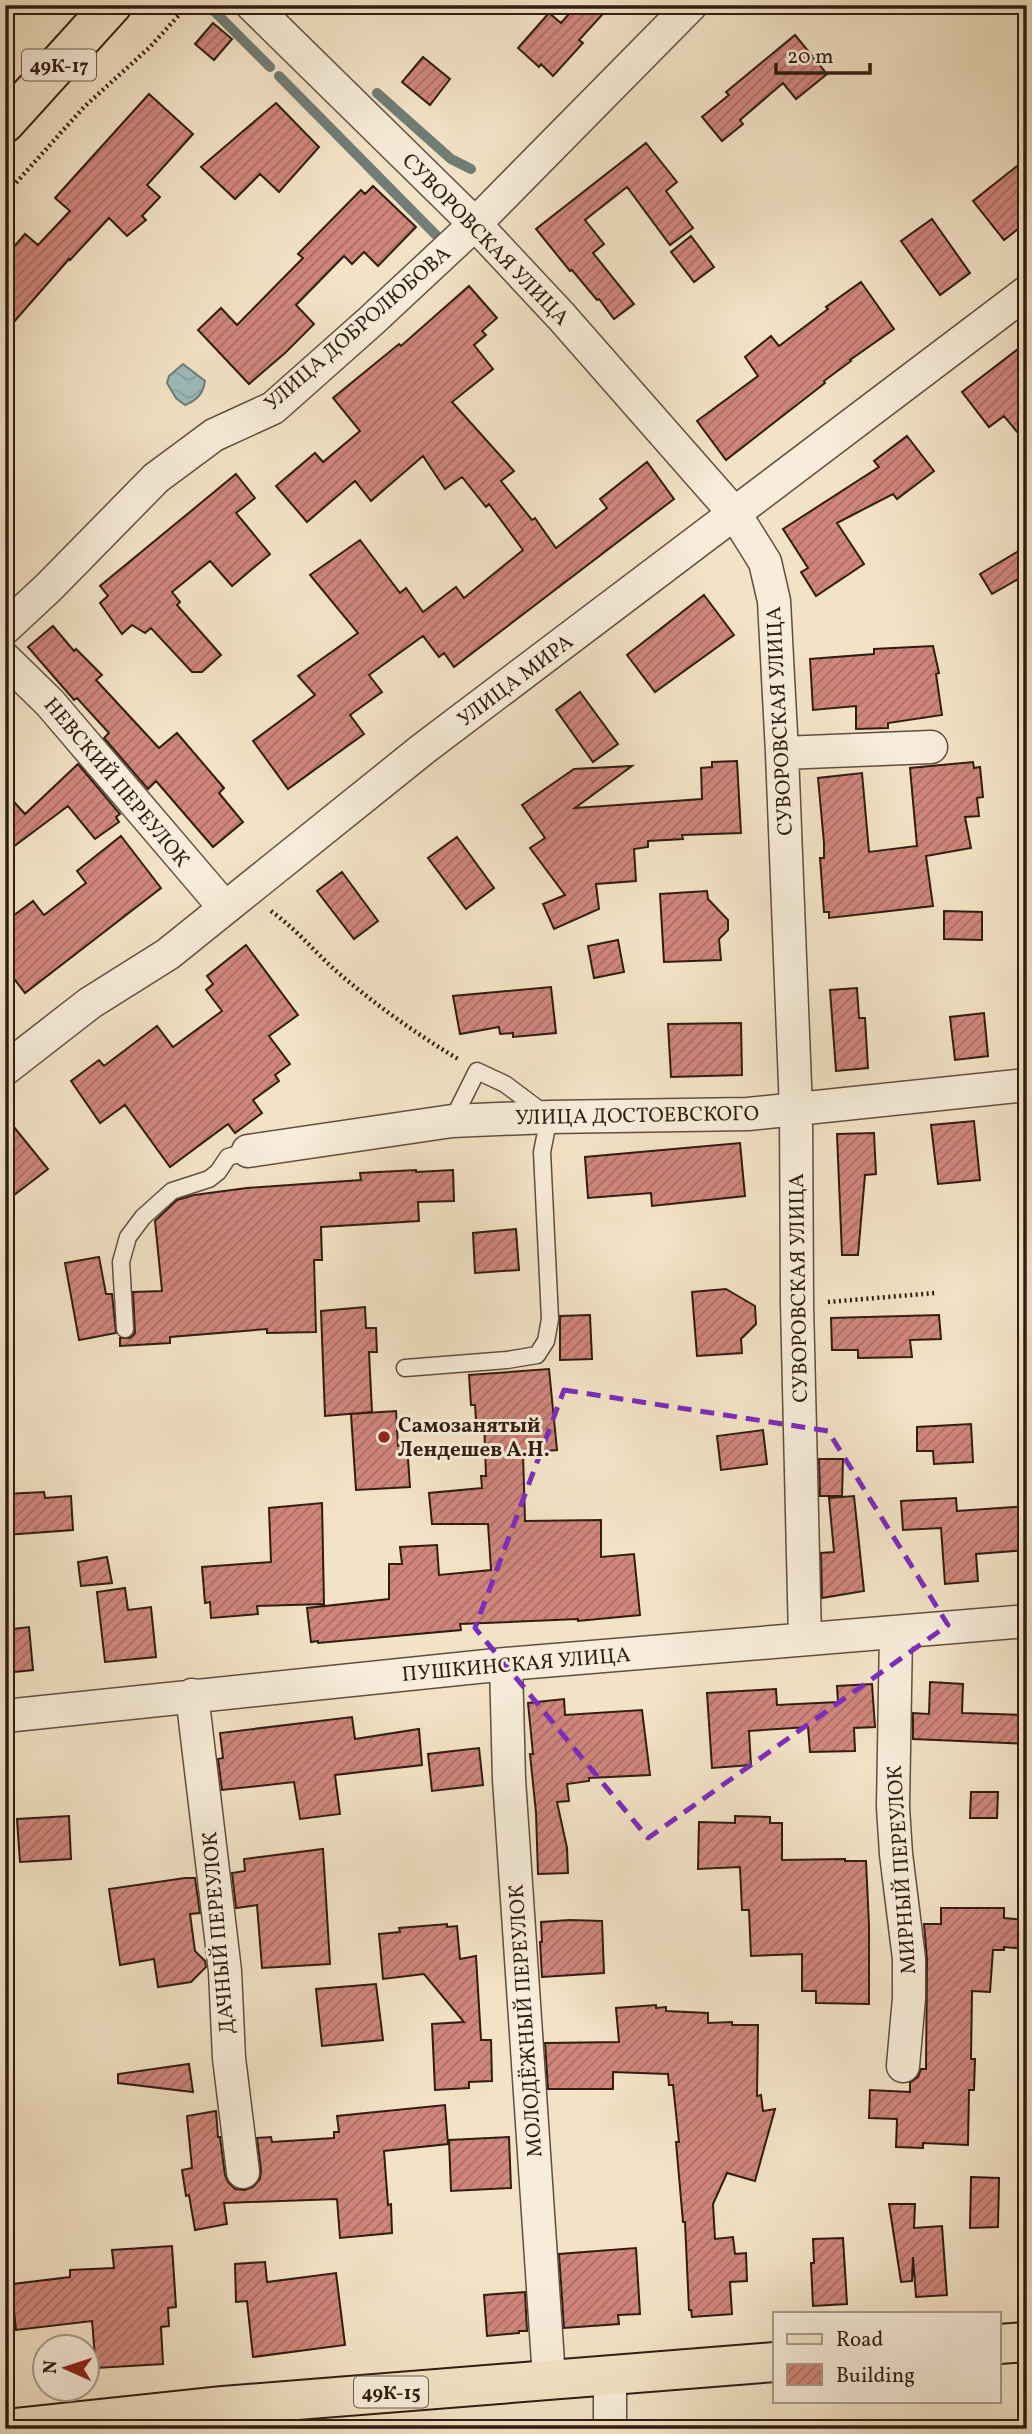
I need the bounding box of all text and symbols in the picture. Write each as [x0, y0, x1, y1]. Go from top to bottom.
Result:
scale bar [776, 32, 871, 76]
text: 20 m [787, 43, 833, 72]
road number: 49К-17 [22, 50, 96, 80]
street label: СУВОРОВСКАЯ УЛИЦА [395, 147, 575, 333]
street label: УЛИЦА ДОБРОЛЮБОВА [259, 240, 458, 418]
street label: СУВОРОВСКАЯ УЛИЦА [760, 605, 801, 836]
street label: УЛИЦА МИРА [452, 628, 580, 734]
street label: НЕВСКИЙ ПЕРЕУЛОК [36, 692, 196, 874]
street label: УЛИЦА ДОСТОЕВСКОГО [515, 1100, 759, 1133]
street label: СУВОРОВСКАЯ УЛИЦА [783, 1173, 816, 1403]
place label: Самозанятый Лендешев А.Н. [398, 1412, 550, 1465]
marker: Самозанятый Лендешев А.Н. [376, 1429, 392, 1445]
street label: ПУШКИНСКАЯ УЛИЦА [401, 1641, 632, 1690]
street label: МИРНЫЙ ПЕРЕУЛОК [881, 1764, 924, 1975]
street label: ДАЧНЫЙ ПЕРЕУЛОК [196, 1830, 243, 2035]
street label: МОЛОДЁЖНЫЙ ПЕРЕУЛОК [502, 1884, 550, 2158]
legend [773, 2312, 1000, 2402]
text: Road [836, 2326, 883, 2355]
north arrow [32, 2332, 102, 2402]
text: N [38, 2359, 64, 2375]
text: Building [836, 2362, 915, 2391]
road number: 49К-15 [354, 2376, 428, 2408]

